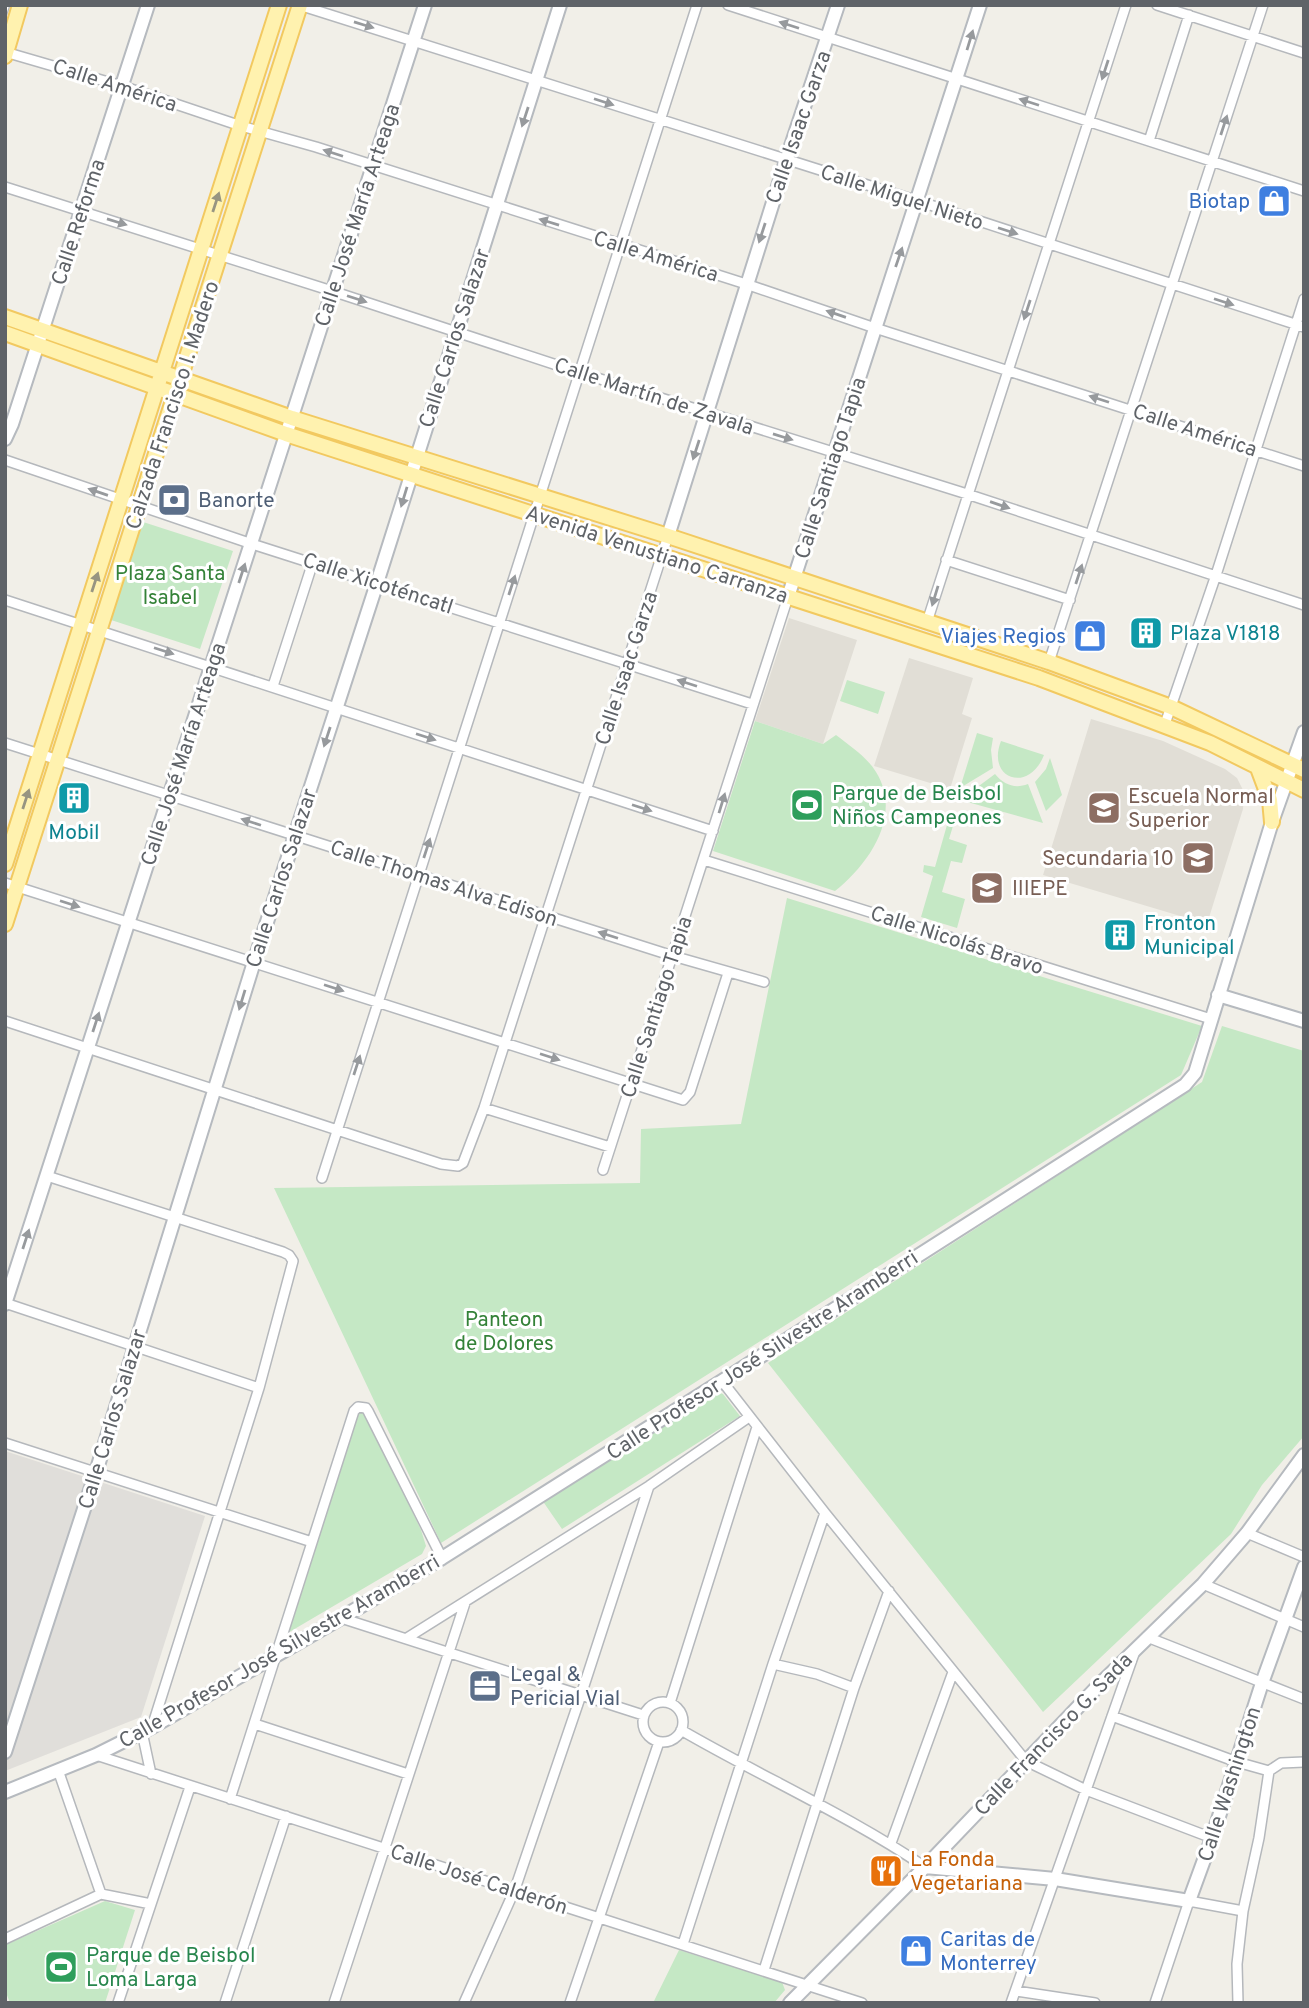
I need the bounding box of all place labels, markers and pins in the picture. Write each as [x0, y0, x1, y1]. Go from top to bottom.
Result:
shop icon: Biotap [1255, 182, 1293, 220]
place label: Biotap [1188, 189, 1250, 216]
bank icon: Banorte [155, 481, 193, 519]
place label: Banorte [198, 488, 275, 515]
building icon: Plaza V1818 [1127, 614, 1165, 652]
shop icon: Viajes Regios [1071, 617, 1109, 655]
place label: Plaza V1818 [1170, 621, 1281, 648]
place label: Viajes Regios [940, 624, 1066, 651]
building icon: Mobil [55, 779, 93, 817]
place label: Parque de Beisbol Niños Campeones [832, 781, 1002, 832]
place label: Escuela Normal Superior [1128, 784, 1274, 835]
sports icon: Parque de Beisbol Niños Campeones [788, 786, 826, 824]
school or university icon: Escuela Normal Superior [1085, 789, 1123, 827]
place label: Mobil [48, 820, 100, 847]
school or university icon: Secundaria 10 [1179, 839, 1217, 877]
place label: Secundaria 10 [1042, 846, 1174, 873]
school or university icon: IIIEPE [968, 869, 1006, 907]
place label: IIIEPE [1012, 876, 1068, 903]
place label: Fronton Municipal [1144, 911, 1235, 962]
building icon: Fronton Municipal [1101, 916, 1139, 954]
place label: Legal & Pericial Vial [510, 1662, 620, 1713]
office icon: Legal & Pericial Vial [466, 1667, 504, 1705]
place label: La Fonda Vegetariana [910, 1847, 1023, 1898]
restaurant icon: La Fonda Vegetariana [867, 1852, 905, 1890]
place label: Caritas de Monterrey [940, 1927, 1037, 1978]
shop icon: Caritas de Monterrey [897, 1932, 935, 1970]
place label: Parque de Beisbol Loma Larga [86, 1943, 255, 1994]
sports icon: Parque de Beisbol Loma Larga [42, 1948, 80, 1986]

